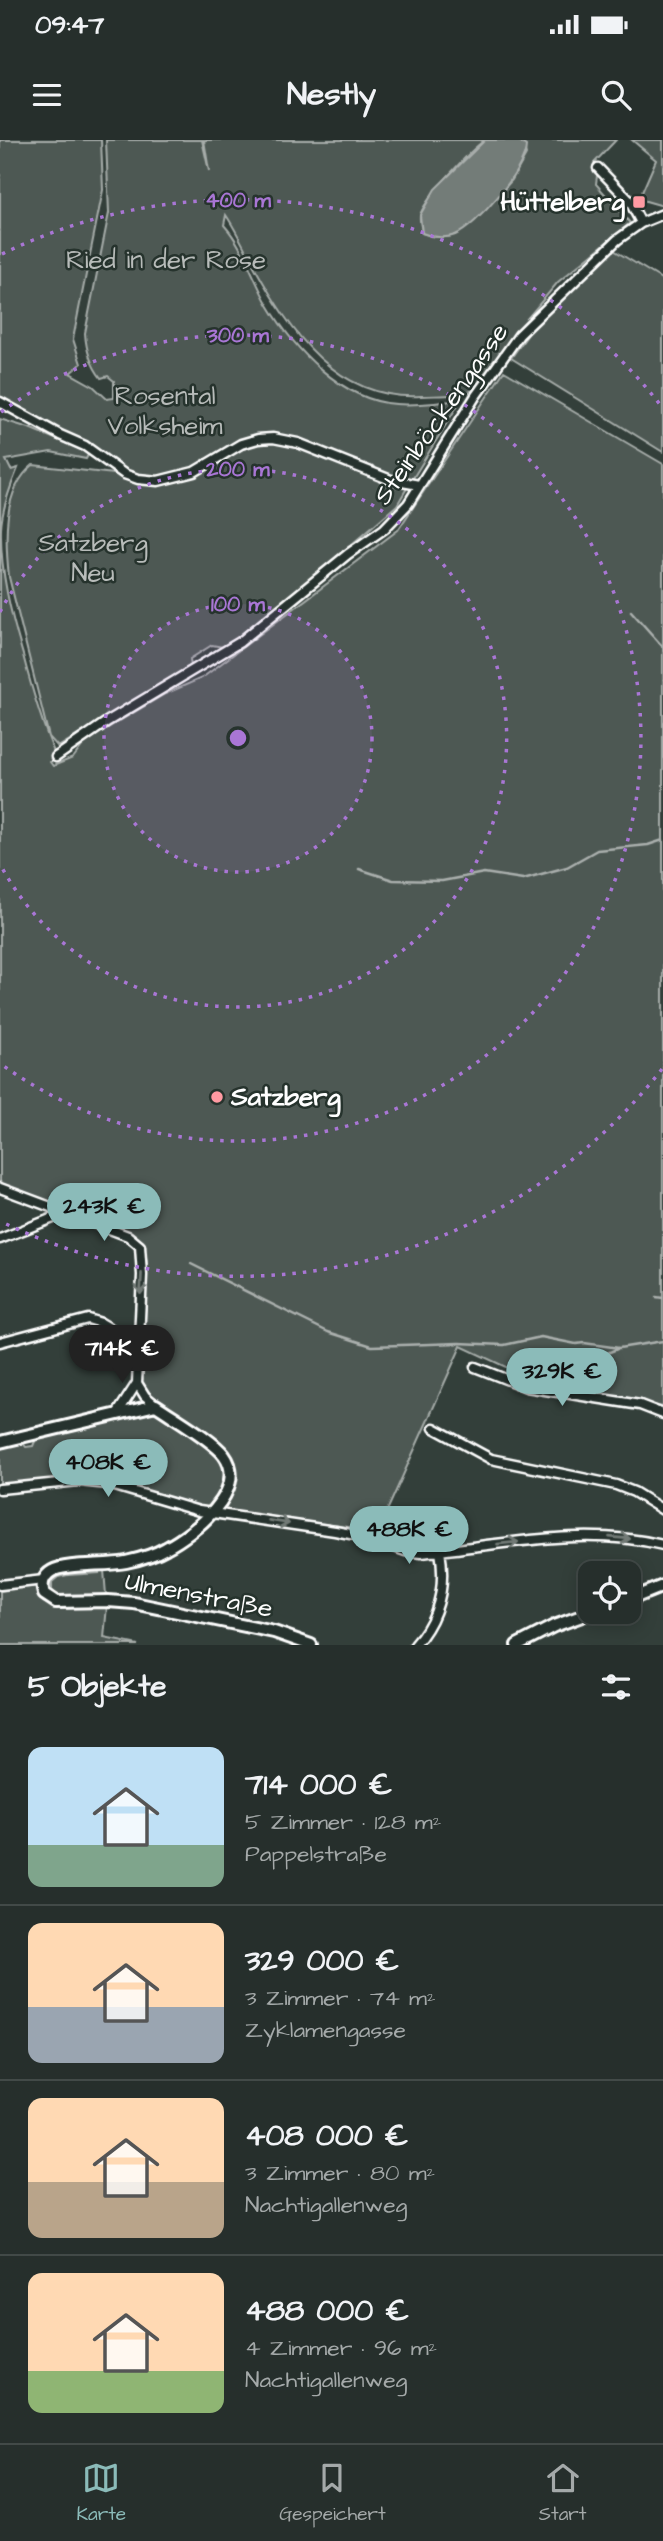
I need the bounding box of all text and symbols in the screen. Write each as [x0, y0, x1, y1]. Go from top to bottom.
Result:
text: 09:47 [35, 7, 104, 43]
text: Nestly [287, 72, 376, 117]
icon: menu [28, 76, 66, 114]
icon: search [597, 76, 635, 114]
place label: Hüttelberg [500, 184, 626, 223]
text: 400 m [205, 186, 271, 215]
marker: Hüttelberg [631, 194, 647, 210]
park label: Ried in der Rose [66, 242, 266, 278]
street label: Steinböckengasse [365, 316, 519, 513]
text: 300 m [206, 321, 270, 350]
park label: Rosental Volksheim [107, 378, 223, 444]
text: 200 m [205, 455, 270, 484]
park label: Satzberg Neu [38, 525, 148, 591]
text: 100 m [211, 590, 266, 619]
centre of rings [226, 726, 250, 750]
place label: Satzberg [230, 1079, 341, 1118]
marker: Satzberg [209, 1089, 225, 1105]
pin: 243K € [47, 1184, 161, 1243]
text: 243K € [63, 1190, 145, 1222]
one-way arrow [135, 1272, 148, 1295]
pin: 714K € [65, 1326, 179, 1385]
text: 714K € [85, 1332, 159, 1364]
pin: 329K € [505, 1348, 619, 1408]
text: 329K € [522, 1355, 602, 1387]
pin: 408K € [51, 1440, 165, 1499]
text: 408K € [65, 1446, 151, 1478]
pin: 488K € [352, 1506, 466, 1566]
text: 488K € [366, 1513, 452, 1545]
one-way arrow [267, 1516, 289, 1529]
one-way arrow [608, 1531, 630, 1544]
one-way arrow [496, 1537, 519, 1550]
map controls [578, 1561, 641, 1624]
button: locate [578, 1561, 641, 1624]
street label: Ulmenstraße [122, 1563, 276, 1627]
text: 5 Objekte [28, 1666, 167, 1708]
icon: filters [597, 1668, 635, 1706]
text: 714 000 € [245, 1764, 392, 1806]
icon: home [84, 1775, 168, 1859]
text: 5 Zimmer · 128 m² [245, 1806, 441, 1838]
text: Pappelstraße [245, 1838, 387, 1870]
text: 329 000 € [245, 1940, 399, 1982]
icon: home [84, 1951, 168, 2035]
text: 3 Zimmer · 74 m² [245, 1982, 436, 2014]
text: Zyklamengasse [245, 2014, 406, 2046]
text: 408 000 € [245, 2115, 408, 2157]
icon: home [84, 2126, 168, 2210]
text: 3 Zimmer · 80 m² [245, 2157, 435, 2189]
text: Nachtigallenweg [245, 2189, 407, 2221]
text: 488 000 € [245, 2290, 409, 2332]
icon: home [84, 2301, 168, 2385]
text: 4 Zimmer · 96 m² [245, 2332, 437, 2364]
text: Nachtigallenweg [245, 2364, 407, 2396]
tab: Karte [77, 2459, 126, 2528]
tab: Gespeichert [279, 2459, 386, 2528]
tab: Start [539, 2459, 586, 2528]

